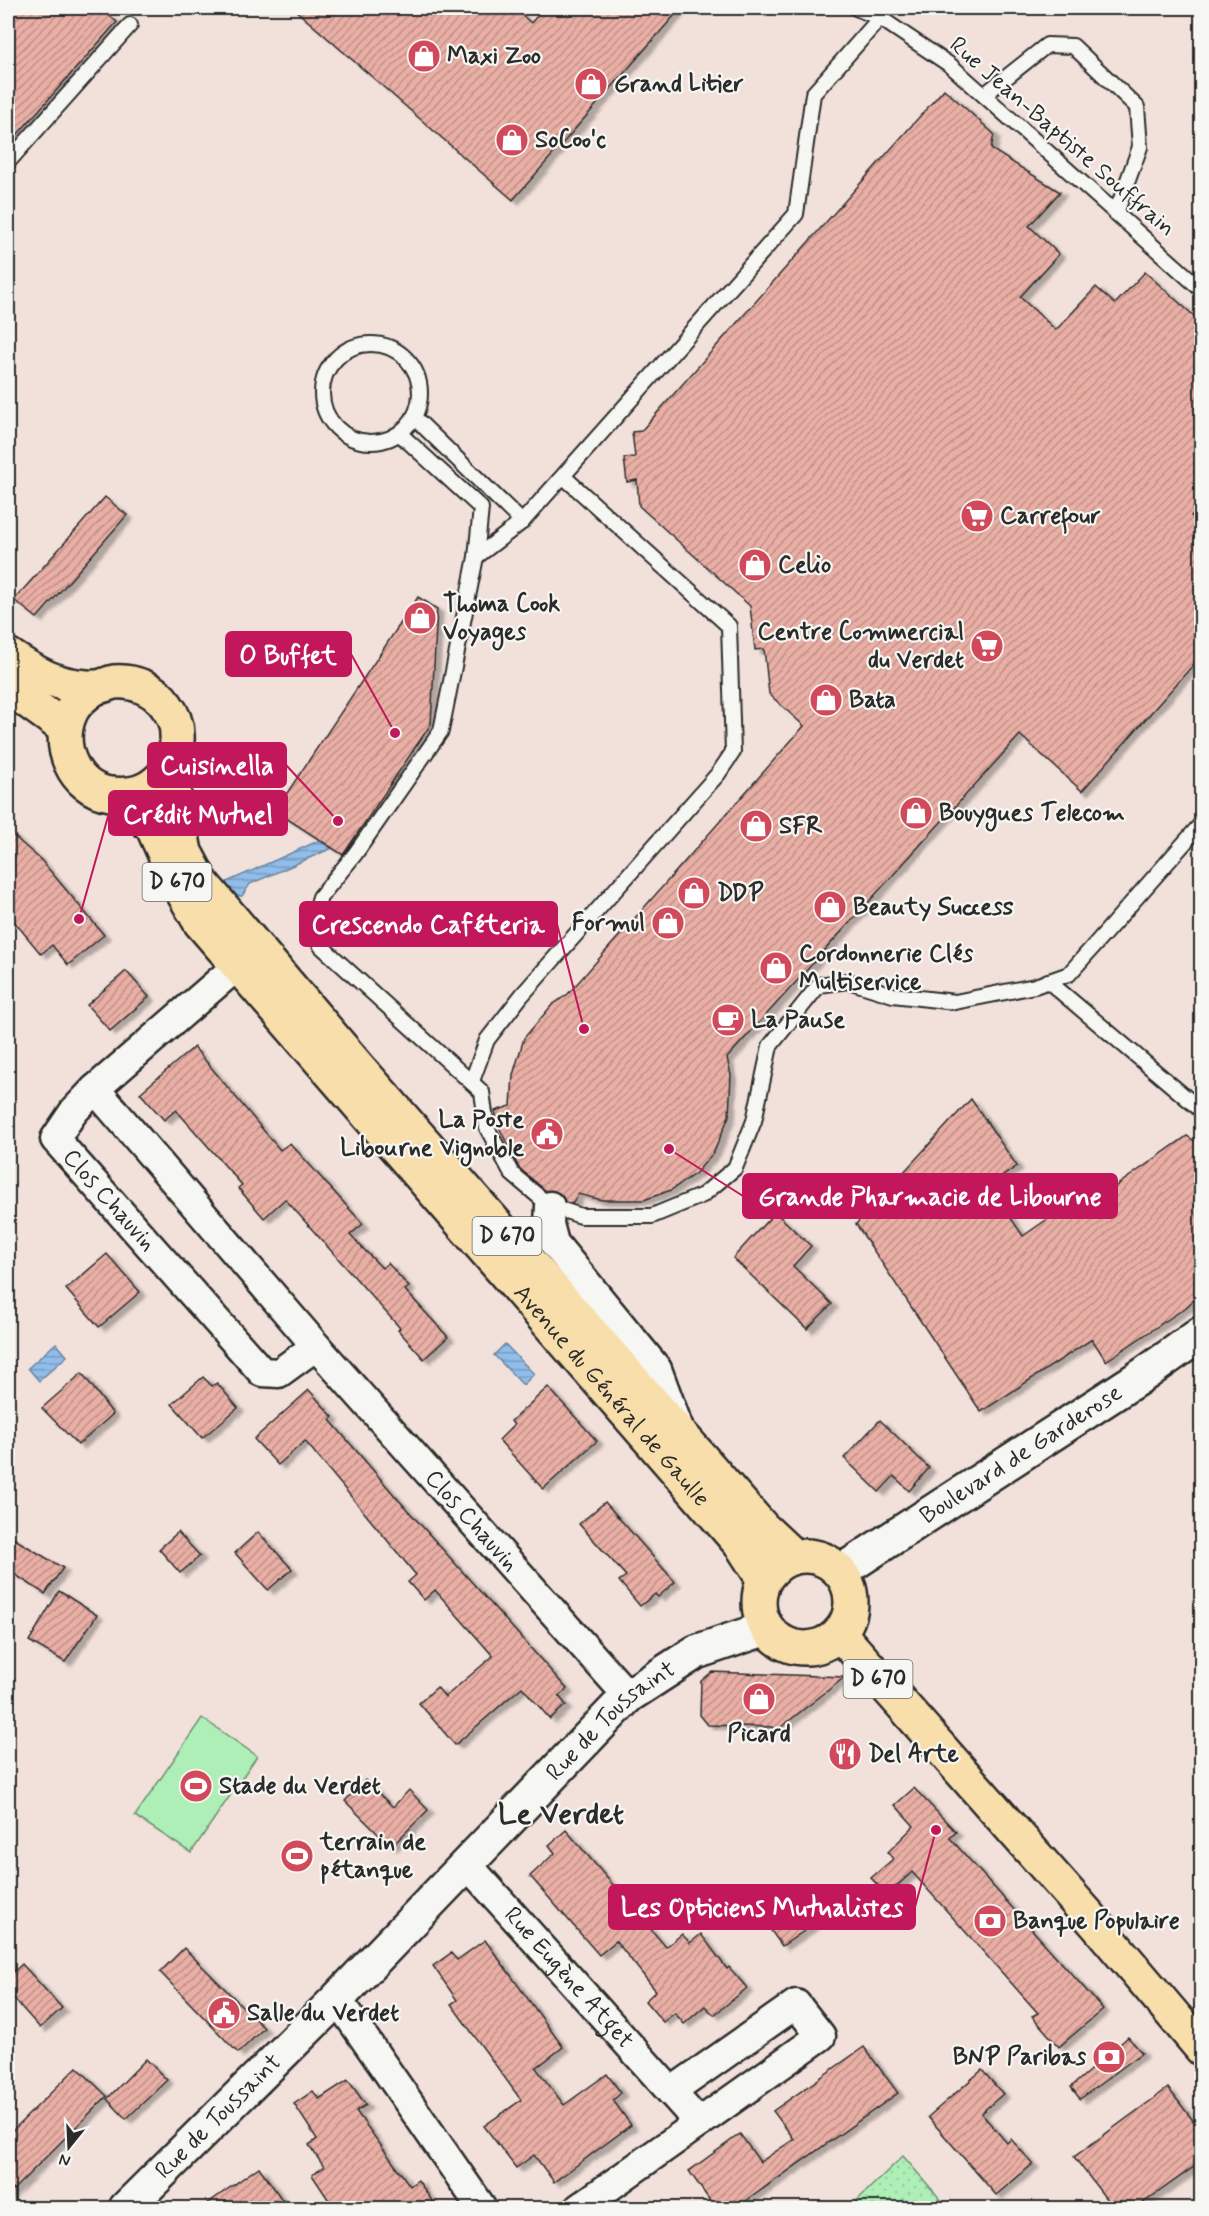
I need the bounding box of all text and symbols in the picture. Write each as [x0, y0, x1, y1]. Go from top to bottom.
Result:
street label: Rue Jean-Baptiste Souffrain [942, 30, 1182, 244]
shop icon: Maxi Zoo [406, 38, 442, 74]
place label: Maxi Zoo [447, 41, 541, 72]
shop icon: Grand Litier [573, 66, 609, 102]
place label: Grand Litier [614, 69, 744, 100]
shop icon: SoCoo'c [494, 122, 530, 158]
place label: SoCoo'c [535, 125, 606, 156]
supermarket icon: Carrefour [959, 498, 995, 534]
place label: Carrefour [1000, 501, 1101, 534]
shop icon: Celio [737, 547, 773, 583]
place label: Celio [778, 550, 831, 581]
place label: Thoma Cook Voyages [443, 589, 560, 651]
shop icon: Thoma Cook Voyages [402, 600, 438, 636]
place label: Centre Commercial du Verdet [758, 617, 964, 676]
supermarket icon: Centre Commercial du Verdet [969, 628, 1005, 664]
callout: O Buffet [226, 632, 351, 676]
text: O Buffet [239, 640, 337, 674]
shop icon: Bata [808, 682, 844, 718]
place label: Bata [849, 685, 896, 716]
callout: Cuisinella [148, 743, 286, 787]
text: Cuisinella [160, 750, 274, 784]
callout: Crédit Mutuel [109, 791, 287, 835]
shop icon: Bouygues Telecom [898, 795, 934, 831]
place label: Bouygues Telecom [939, 798, 1125, 832]
text: Crédit Mutuel [123, 799, 273, 833]
shop icon: SFR [738, 808, 774, 844]
place label: SFR [779, 811, 823, 842]
road number: D 670 [142, 863, 212, 901]
shop icon: DDP [676, 875, 712, 911]
place label: DDP [717, 878, 764, 909]
shop icon: Beauty Success [812, 889, 848, 925]
place label: Beauty Success [853, 892, 1014, 923]
callout: Crescendo Caféteria [300, 902, 557, 946]
shop icon: Formul [650, 905, 686, 941]
place label: Formul [572, 908, 645, 939]
text: Crescendo Caféteria [311, 909, 546, 943]
place label: Cordonnerie Clés Multiservice [799, 939, 973, 998]
shop icon: Cordonnerie Clés Multiservice [758, 950, 794, 986]
cafe icon: La Pause [710, 1002, 746, 1038]
place label: La Pause [751, 1005, 845, 1036]
place label: La Poste Libourne Vignoble [340, 1105, 524, 1167]
public building icon: La Poste Libourne Vignoble [529, 1116, 565, 1152]
street label: Clos Chauvin [56, 1142, 163, 1258]
callout: Grande Pharmacie de Libourne [743, 1174, 1117, 1218]
text: Grande Pharmacie de Libourne [758, 1181, 1102, 1215]
road number: D 670 [472, 1217, 542, 1255]
street label: Avenue du Général de Gaulle [506, 1278, 717, 1513]
street label: Boulevard de Garderose [914, 1377, 1128, 1531]
street label: Clos Chauvin [418, 1463, 526, 1578]
street label: Rue de Toussaint [539, 1654, 682, 1788]
road number: D 670 [844, 1660, 912, 1698]
shop icon: Picard [741, 1681, 777, 1717]
place label: Picard [727, 1719, 791, 1750]
restaurant icon: Del Arte [827, 1736, 863, 1772]
place label: Del Arte [868, 1739, 959, 1770]
sports icon: Stade du Verdet [178, 1768, 214, 1804]
place label: Stade du Verdet [219, 1771, 381, 1802]
district label: Le Verdet [498, 1795, 624, 1834]
place label: terrain de pétanque [319, 1827, 426, 1886]
sports icon: terrain de pétanque [279, 1838, 315, 1874]
callout: Les Opticiens Mutualistes [609, 1885, 915, 1929]
text: Les Opticiens Mutualistes [621, 1892, 904, 1926]
street label: Rue Eugène Atget [497, 1900, 641, 2055]
bank icon: Banque Populaire [972, 1903, 1008, 1939]
place label: Banque Populaire [1013, 1906, 1180, 1937]
public building icon: Salle du Verdet [206, 1995, 242, 2031]
place label: Salle du Verdet [247, 1998, 399, 2029]
bank icon: BNP Paribas [1091, 2039, 1127, 2075]
place label: BNP Paribas [953, 2042, 1086, 2073]
street label: Rue de Toussaint [149, 2047, 288, 2186]
north arrow [39, 2117, 99, 2177]
text: N [57, 2148, 73, 2171]

